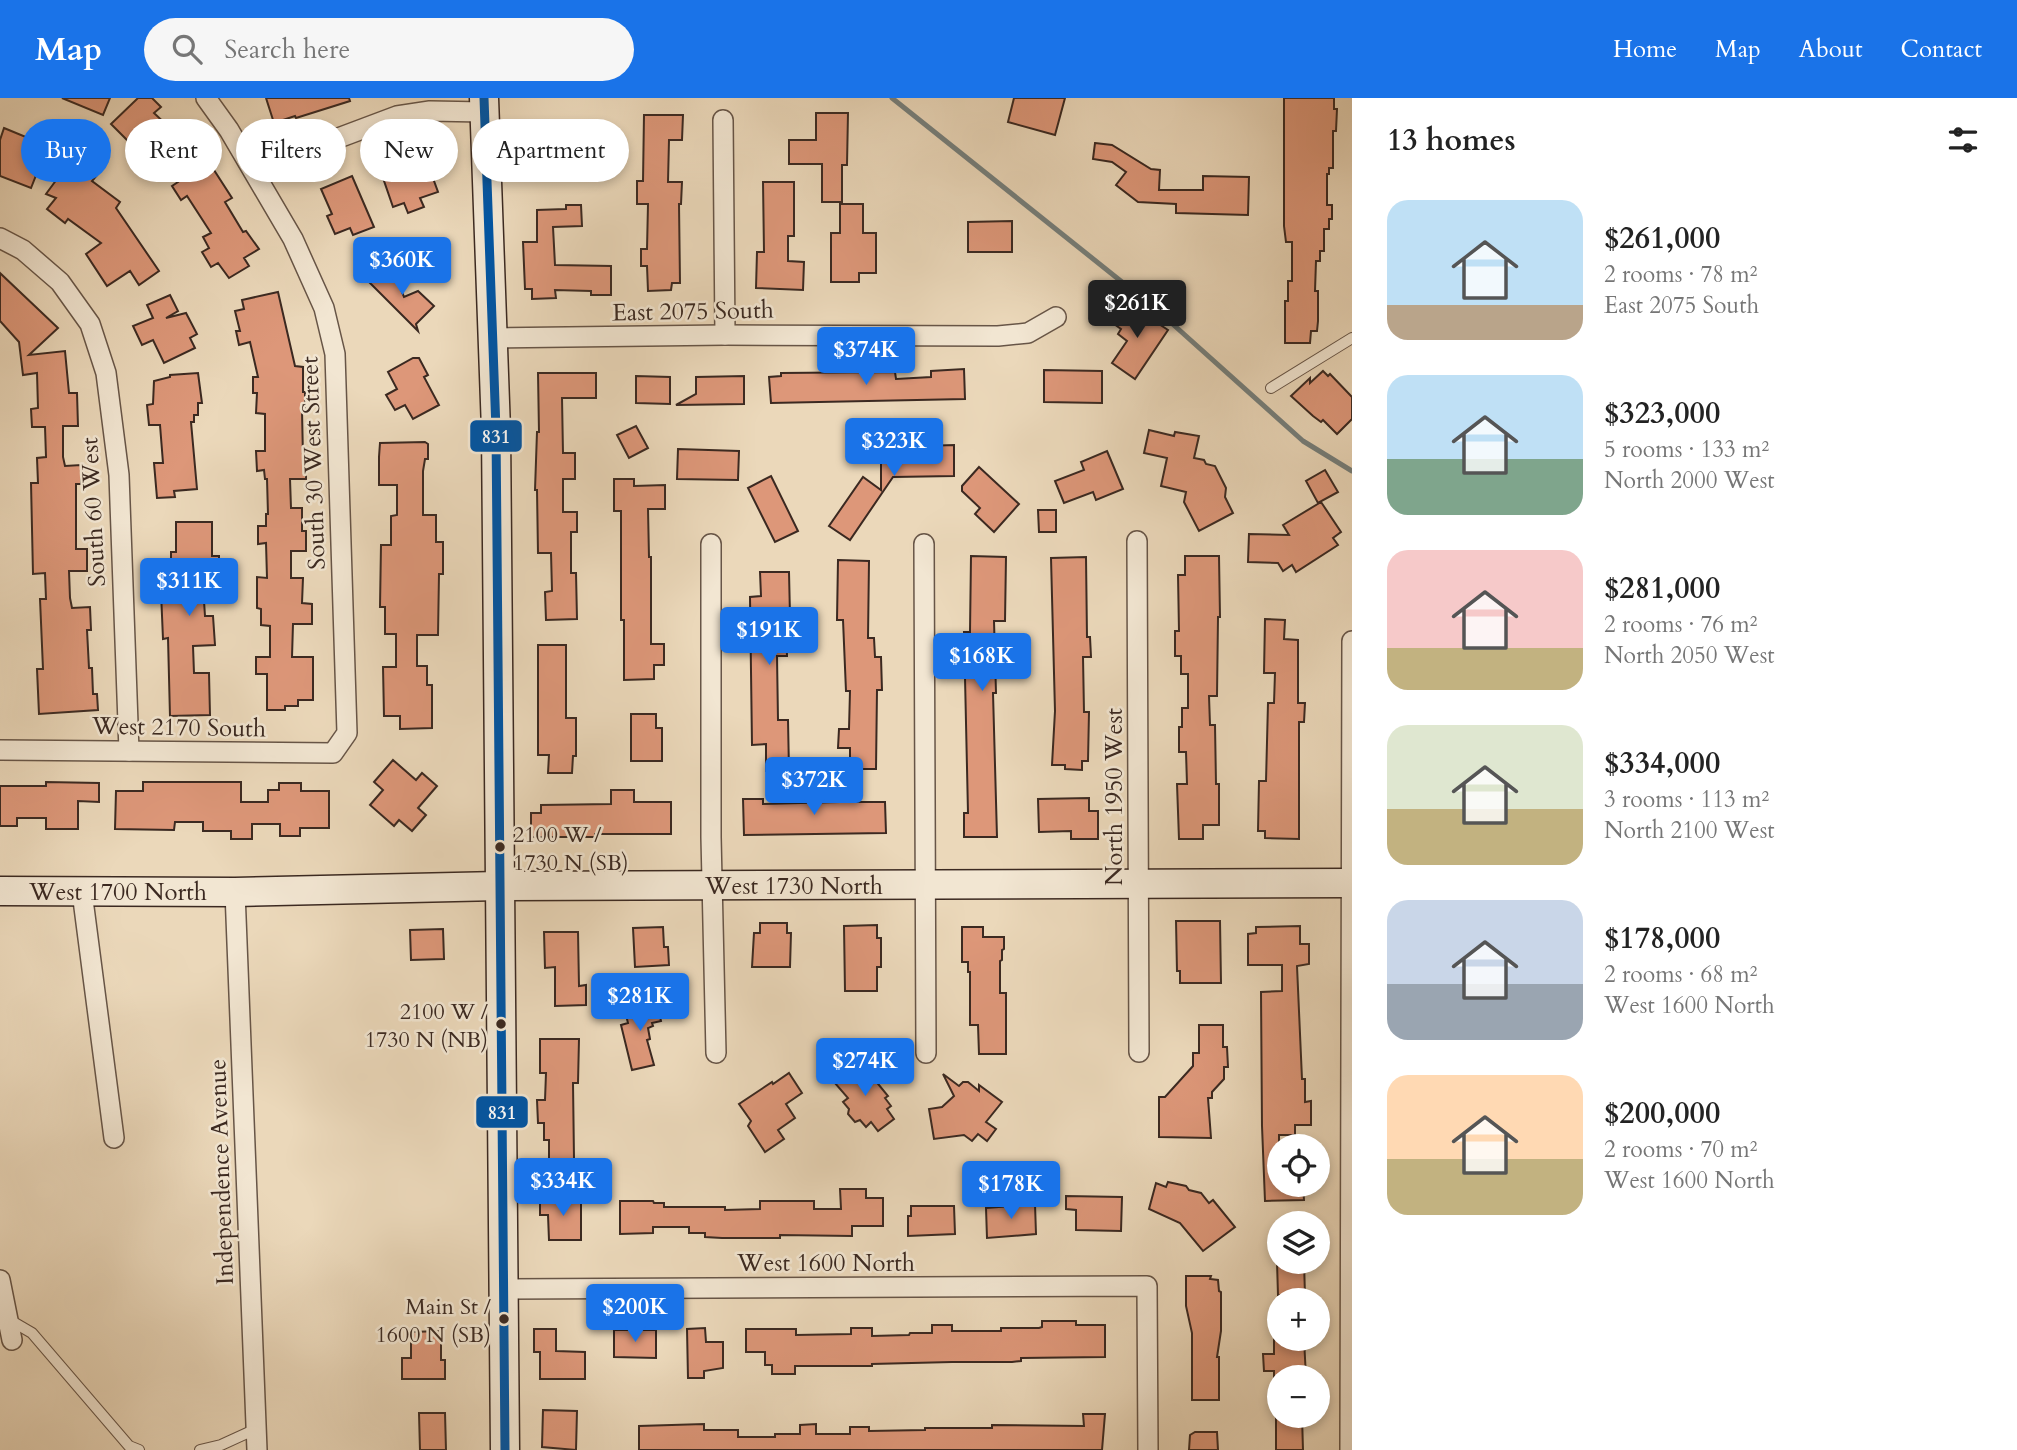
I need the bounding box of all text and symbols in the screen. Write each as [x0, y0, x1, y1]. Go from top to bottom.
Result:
search box [144, 18, 634, 81]
text: Map [35, 27, 102, 72]
icon: search [168, 30, 206, 68]
text: Search here [224, 32, 350, 67]
text: Home [1613, 33, 1677, 66]
text: Map [1715, 33, 1761, 66]
text: About [1799, 33, 1863, 66]
text: Contact [1901, 33, 1982, 66]
chip: Buy [21, 119, 111, 182]
chip: Rent [125, 119, 222, 182]
chip: Filters [236, 119, 346, 182]
chip: New [360, 119, 458, 182]
chip: Apartment [472, 119, 629, 182]
text: 13 homes [1387, 120, 1516, 161]
icon: filters [1944, 121, 1982, 159]
text: $261,000 [1604, 218, 1720, 259]
icon: home [1443, 228, 1527, 312]
pin: $360K [353, 238, 451, 297]
text: $360K [369, 244, 435, 275]
text: 2 rooms · 78 m² [1604, 259, 1757, 290]
pin: $261K [1088, 280, 1186, 340]
text: $261K [1104, 287, 1170, 318]
text: East 2075 South [1604, 290, 1759, 321]
street label: East 2075 South [612, 294, 774, 329]
pin: $374K [817, 328, 915, 387]
text: $374K [833, 334, 899, 365]
street label: South 30 West Street [293, 355, 334, 570]
text: $323,000 [1604, 393, 1720, 434]
icon: home [1443, 403, 1527, 487]
pin: $323K [845, 418, 943, 478]
line badge: 831 [469, 419, 523, 453]
text: 831 [481, 424, 511, 450]
text: $323K [861, 425, 927, 456]
text: 5 rooms · 133 m² [1604, 434, 1769, 465]
street label: South 60 West [73, 436, 114, 587]
text: North 2000 West [1604, 465, 1775, 496]
pin: $311K [140, 559, 238, 618]
text: $311K [156, 565, 222, 596]
text: $281,000 [1604, 568, 1720, 609]
icon: home [1443, 578, 1527, 662]
pin: $191K [720, 608, 818, 667]
text: 2 rooms · 76 m² [1604, 609, 1757, 640]
text: $191K [736, 614, 802, 645]
pin: $168K [933, 634, 1031, 693]
text: $168K [949, 640, 1015, 671]
text: North 2050 West [1604, 640, 1775, 671]
street label: North 1950 West [1098, 708, 1131, 886]
street label: West 2170 South [91, 709, 266, 746]
text: $334,000 [1604, 743, 1720, 784]
icon: home [1443, 753, 1527, 837]
pin: $372K [765, 758, 863, 817]
text: $372K [781, 764, 847, 795]
text: 3 rooms · 113 m² [1604, 784, 1769, 815]
text: North 2100 West [1604, 815, 1775, 846]
place label: 2100 W / 1730 N (SB) [513, 820, 629, 878]
marker: 2100 W / 1730 N (SB) [493, 840, 507, 854]
street label: West 1730 North [704, 870, 883, 903]
street label: West 1700 North [28, 876, 207, 909]
text: $178,000 [1604, 918, 1720, 959]
icon: home [1443, 928, 1527, 1012]
text: 2 rooms · 68 m² [1604, 959, 1757, 990]
pin: $281K [591, 974, 689, 1033]
text: $281K [607, 980, 673, 1011]
text: West 1600 North [1604, 990, 1775, 1021]
place label: 2100 W / 1730 N (NB) [365, 997, 489, 1055]
marker: 2100 W / 1730 N (NB) [494, 1017, 508, 1031]
pin: $274K [816, 1038, 914, 1098]
text: $274K [832, 1045, 898, 1076]
street label: Independence Avenue [201, 1058, 242, 1286]
text: $200,000 [1604, 1093, 1720, 1134]
line badge: 831 [475, 1095, 529, 1129]
text: 831 [487, 1100, 517, 1126]
icon: home [1443, 1103, 1527, 1187]
map controls [1267, 1134, 1330, 1428]
button: locate [1267, 1134, 1330, 1197]
text: 2 rooms · 70 m² [1604, 1134, 1757, 1165]
pin: $334K [514, 1158, 612, 1218]
pin: $178K [962, 1162, 1060, 1221]
text: $334K [530, 1165, 596, 1196]
text: West 1600 North [1604, 1165, 1775, 1196]
text: $178K [978, 1168, 1044, 1199]
button: layers [1267, 1211, 1330, 1274]
street label: West 1600 North [736, 1247, 915, 1280]
pin: $200K [586, 1284, 684, 1344]
button: + [1267, 1288, 1330, 1351]
text: $200K [602, 1291, 668, 1322]
place label: Main St / 1600 N (SB) [375, 1292, 492, 1350]
marker: Main St / 1600 N (SB) [497, 1312, 511, 1326]
button: − [1267, 1365, 1330, 1428]

